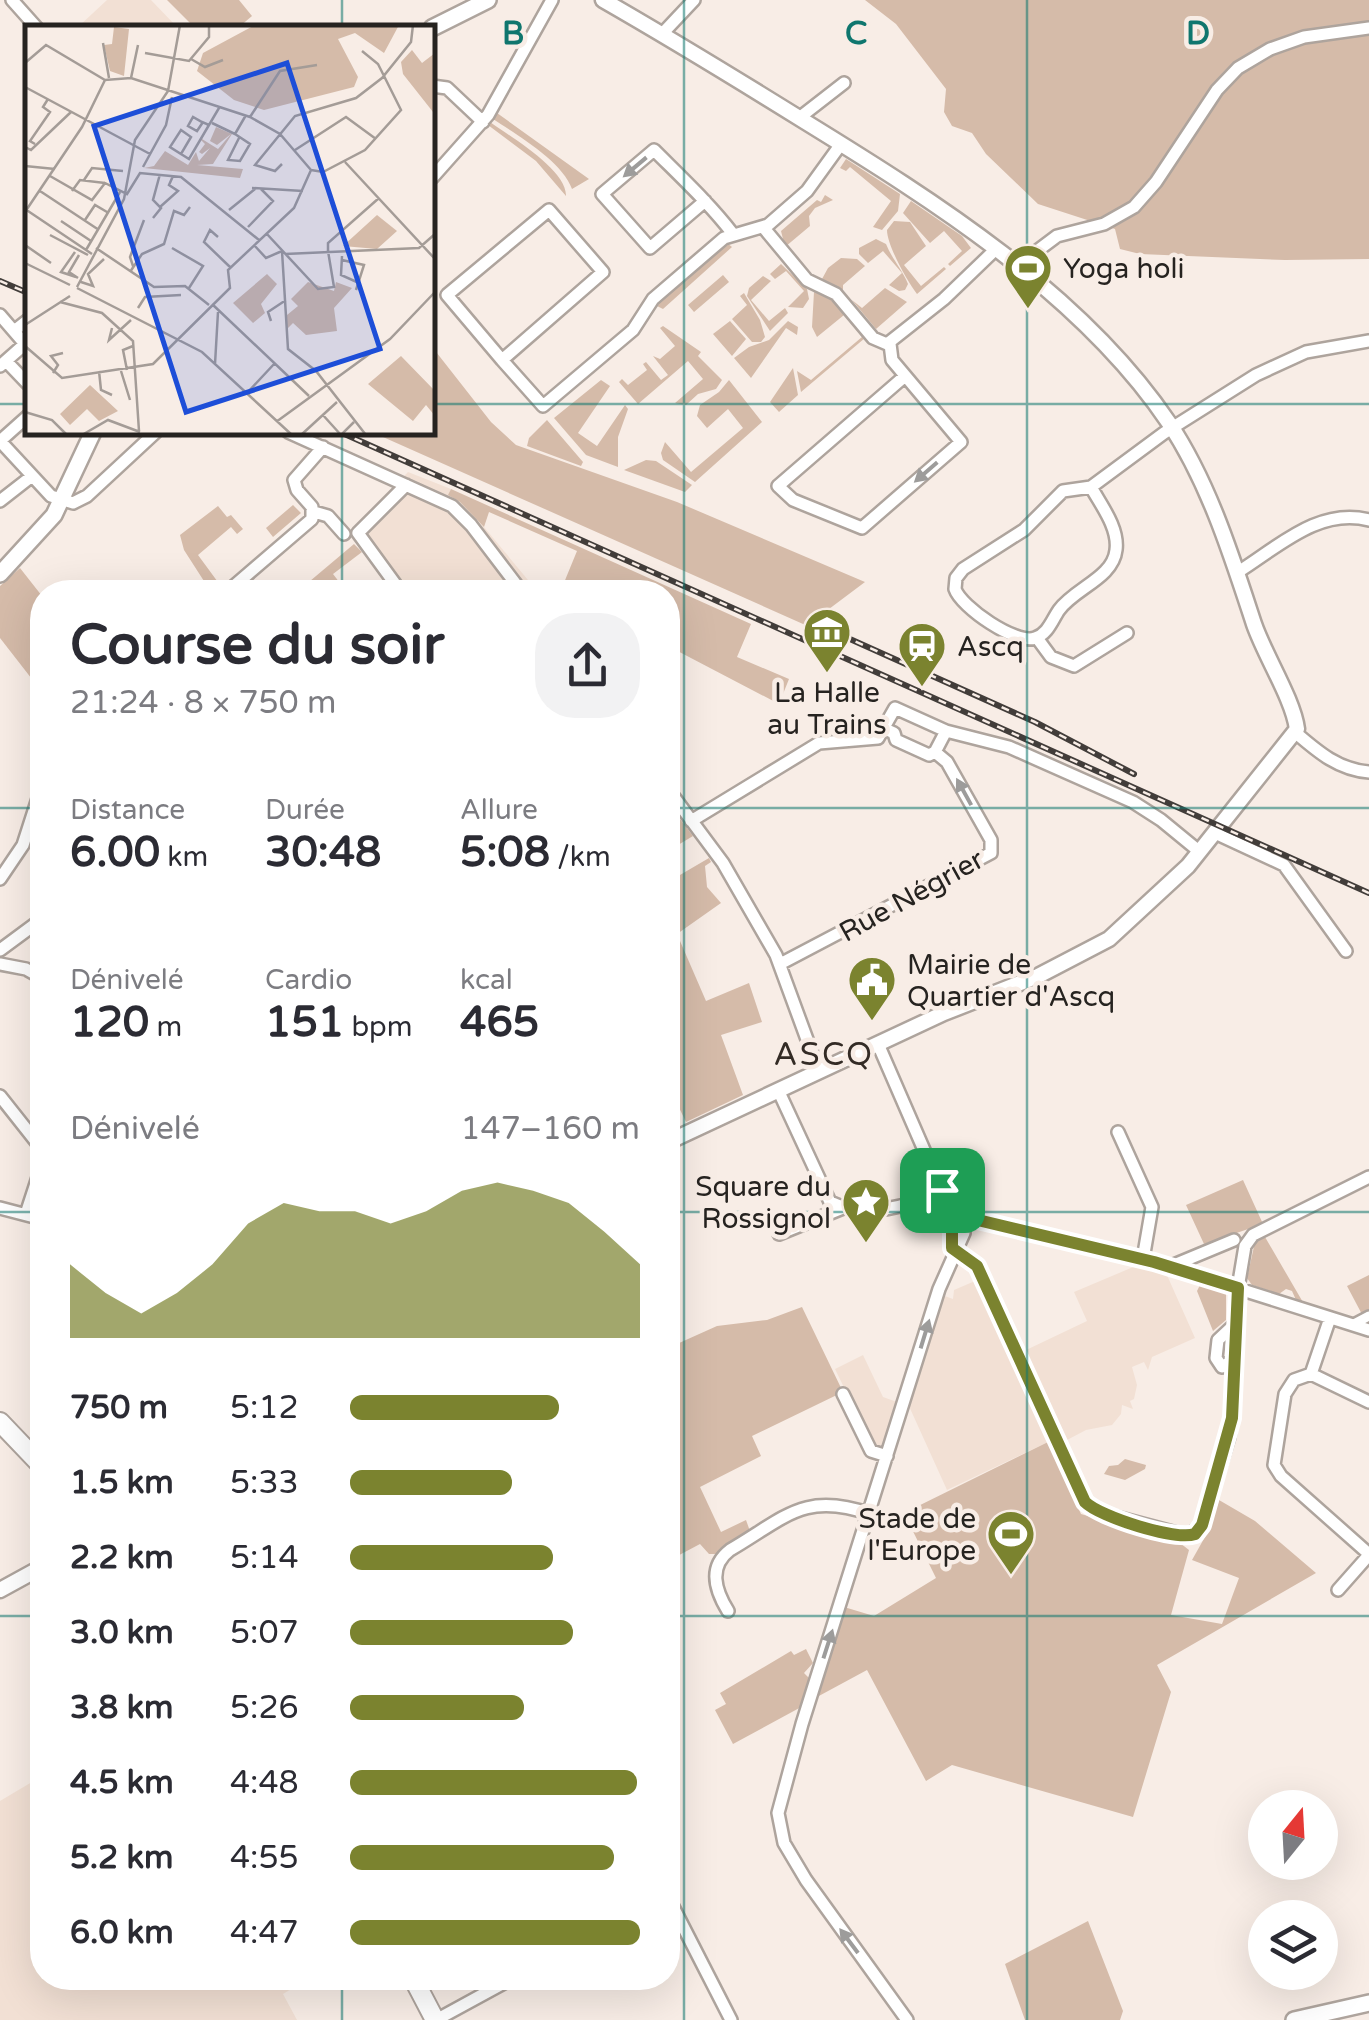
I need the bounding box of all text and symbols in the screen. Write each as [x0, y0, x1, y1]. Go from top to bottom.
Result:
text: B [502, 15, 524, 53]
text: C [845, 15, 867, 53]
text: D [1186, 15, 1210, 53]
inset map [25, 25, 435, 435]
one-way arrow [622, 155, 647, 177]
sports icon: Yoga holi [1002, 242, 1054, 310]
place label: Yoga holi [1063, 252, 1185, 286]
one-way arrow [914, 461, 939, 483]
museum icon: La Halle au Trains [801, 606, 853, 674]
text: Course du soir [70, 613, 444, 679]
button: share [535, 613, 640, 718]
station icon: Ascq [896, 620, 948, 688]
place label: Ascq [957, 630, 1024, 664]
place label: La Halle au Trains [767, 676, 887, 742]
text: 21:24 · 8 × 750 m [70, 684, 336, 722]
one-way arrow [955, 778, 973, 806]
text: Distance [70, 793, 185, 827]
text: Durée [265, 793, 345, 827]
text: Allure [460, 793, 538, 827]
text: 6.00 [70, 827, 160, 878]
text: 30:48 [265, 827, 381, 878]
text: 5:08 [460, 827, 550, 878]
text: km [160, 840, 208, 874]
text: /km [550, 840, 611, 874]
street label: Rue Négrier [833, 842, 990, 950]
place label: Mairie de Quartier d'Ascq [907, 948, 1115, 1014]
public building icon: Mairie de Quartier d'Ascq [846, 954, 898, 1022]
text: Dénivelé [70, 963, 184, 997]
text: Cardio [265, 963, 352, 997]
text: kcal [460, 963, 513, 997]
text: 120 [70, 997, 149, 1048]
text: 151 [265, 997, 344, 1048]
text: 465 [460, 997, 539, 1048]
text: m [149, 1010, 182, 1044]
text: bpm [344, 1010, 412, 1044]
district label: ASCQ [773, 1036, 875, 1074]
text: Dénivelé [70, 1110, 200, 1148]
text: 147–160 m [460, 1110, 640, 1148]
pin [900, 1148, 985, 1233]
icon: arrive [915, 1163, 970, 1218]
place label: Square du Rossignol [695, 1170, 831, 1236]
place icon: Square du Rossignol [840, 1176, 892, 1244]
one-way arrow [918, 1318, 933, 1349]
text: 750 m [70, 1389, 168, 1427]
text: 5:12 [230, 1389, 299, 1427]
text: 1.5 km [70, 1464, 174, 1502]
text: 5:33 [230, 1464, 299, 1502]
place label: Stade de l'Europe [859, 1502, 976, 1568]
sports icon: Stade de l'Europe [985, 1508, 1037, 1576]
text: 2.2 km [70, 1539, 174, 1577]
text: 5:14 [230, 1539, 299, 1577]
text: 3.0 km [70, 1614, 174, 1652]
text: 5:07 [230, 1614, 299, 1652]
one-way arrow [821, 1629, 836, 1659]
text: 3.8 km [70, 1689, 174, 1727]
text: 5:26 [230, 1689, 299, 1727]
text: 4.5 km [70, 1764, 174, 1802]
text: 4:48 [230, 1764, 299, 1802]
north arrow [1248, 1790, 1338, 1880]
map controls [1248, 1790, 1338, 1990]
text: 5.2 km [70, 1839, 173, 1877]
text: 4:55 [230, 1839, 299, 1877]
button: layers [1248, 1900, 1338, 1990]
text: 6.0 km [70, 1914, 174, 1952]
text: 4:47 [230, 1914, 299, 1952]
one-way arrow [840, 1928, 860, 1955]

